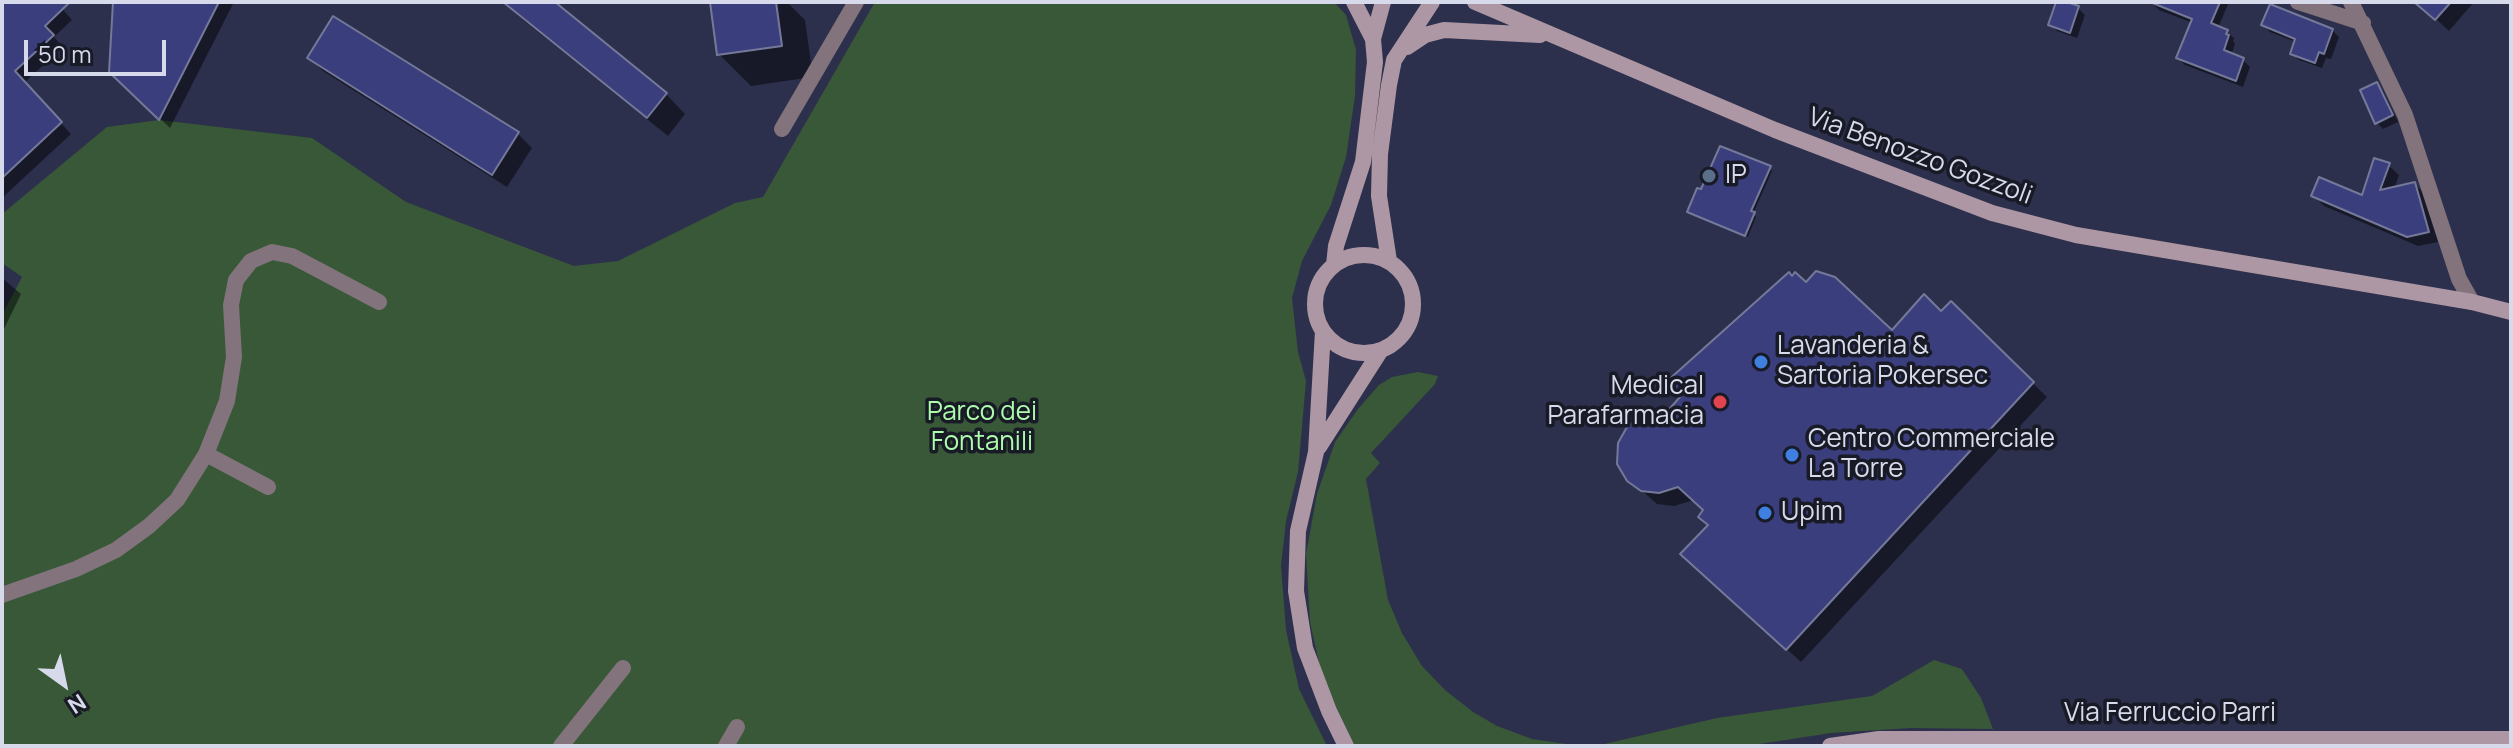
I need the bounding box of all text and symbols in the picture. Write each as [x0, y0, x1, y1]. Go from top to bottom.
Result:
scale bar [28, 24, 170, 74]
text: 50 m [38, 37, 92, 70]
street label: Via Benozzo Gozzoli [1804, 102, 2036, 212]
place label: IP [1725, 160, 1747, 192]
marker: IP [1700, 167, 1718, 185]
place label: Lavanderia & Sartoria Pokersec [1777, 331, 1988, 392]
marker: Lavanderia & Sartoria Pokersec [1752, 353, 1770, 371]
place label: Medical Parafarmacia [1548, 371, 1704, 432]
marker: Medical Parafarmacia [1711, 393, 1729, 411]
park label: Parco dei Fontanili [927, 397, 1037, 458]
place label: Centro Commerciale La Torre [1808, 424, 2055, 486]
marker: Centro Commerciale La Torre [1783, 446, 1801, 464]
place label: Upim [1781, 497, 1843, 529]
marker: Upim [1756, 504, 1774, 522]
north arrow [24, 644, 104, 724]
text: N [62, 687, 92, 721]
street label: Via Ferruccio Parri [2064, 698, 2276, 730]

